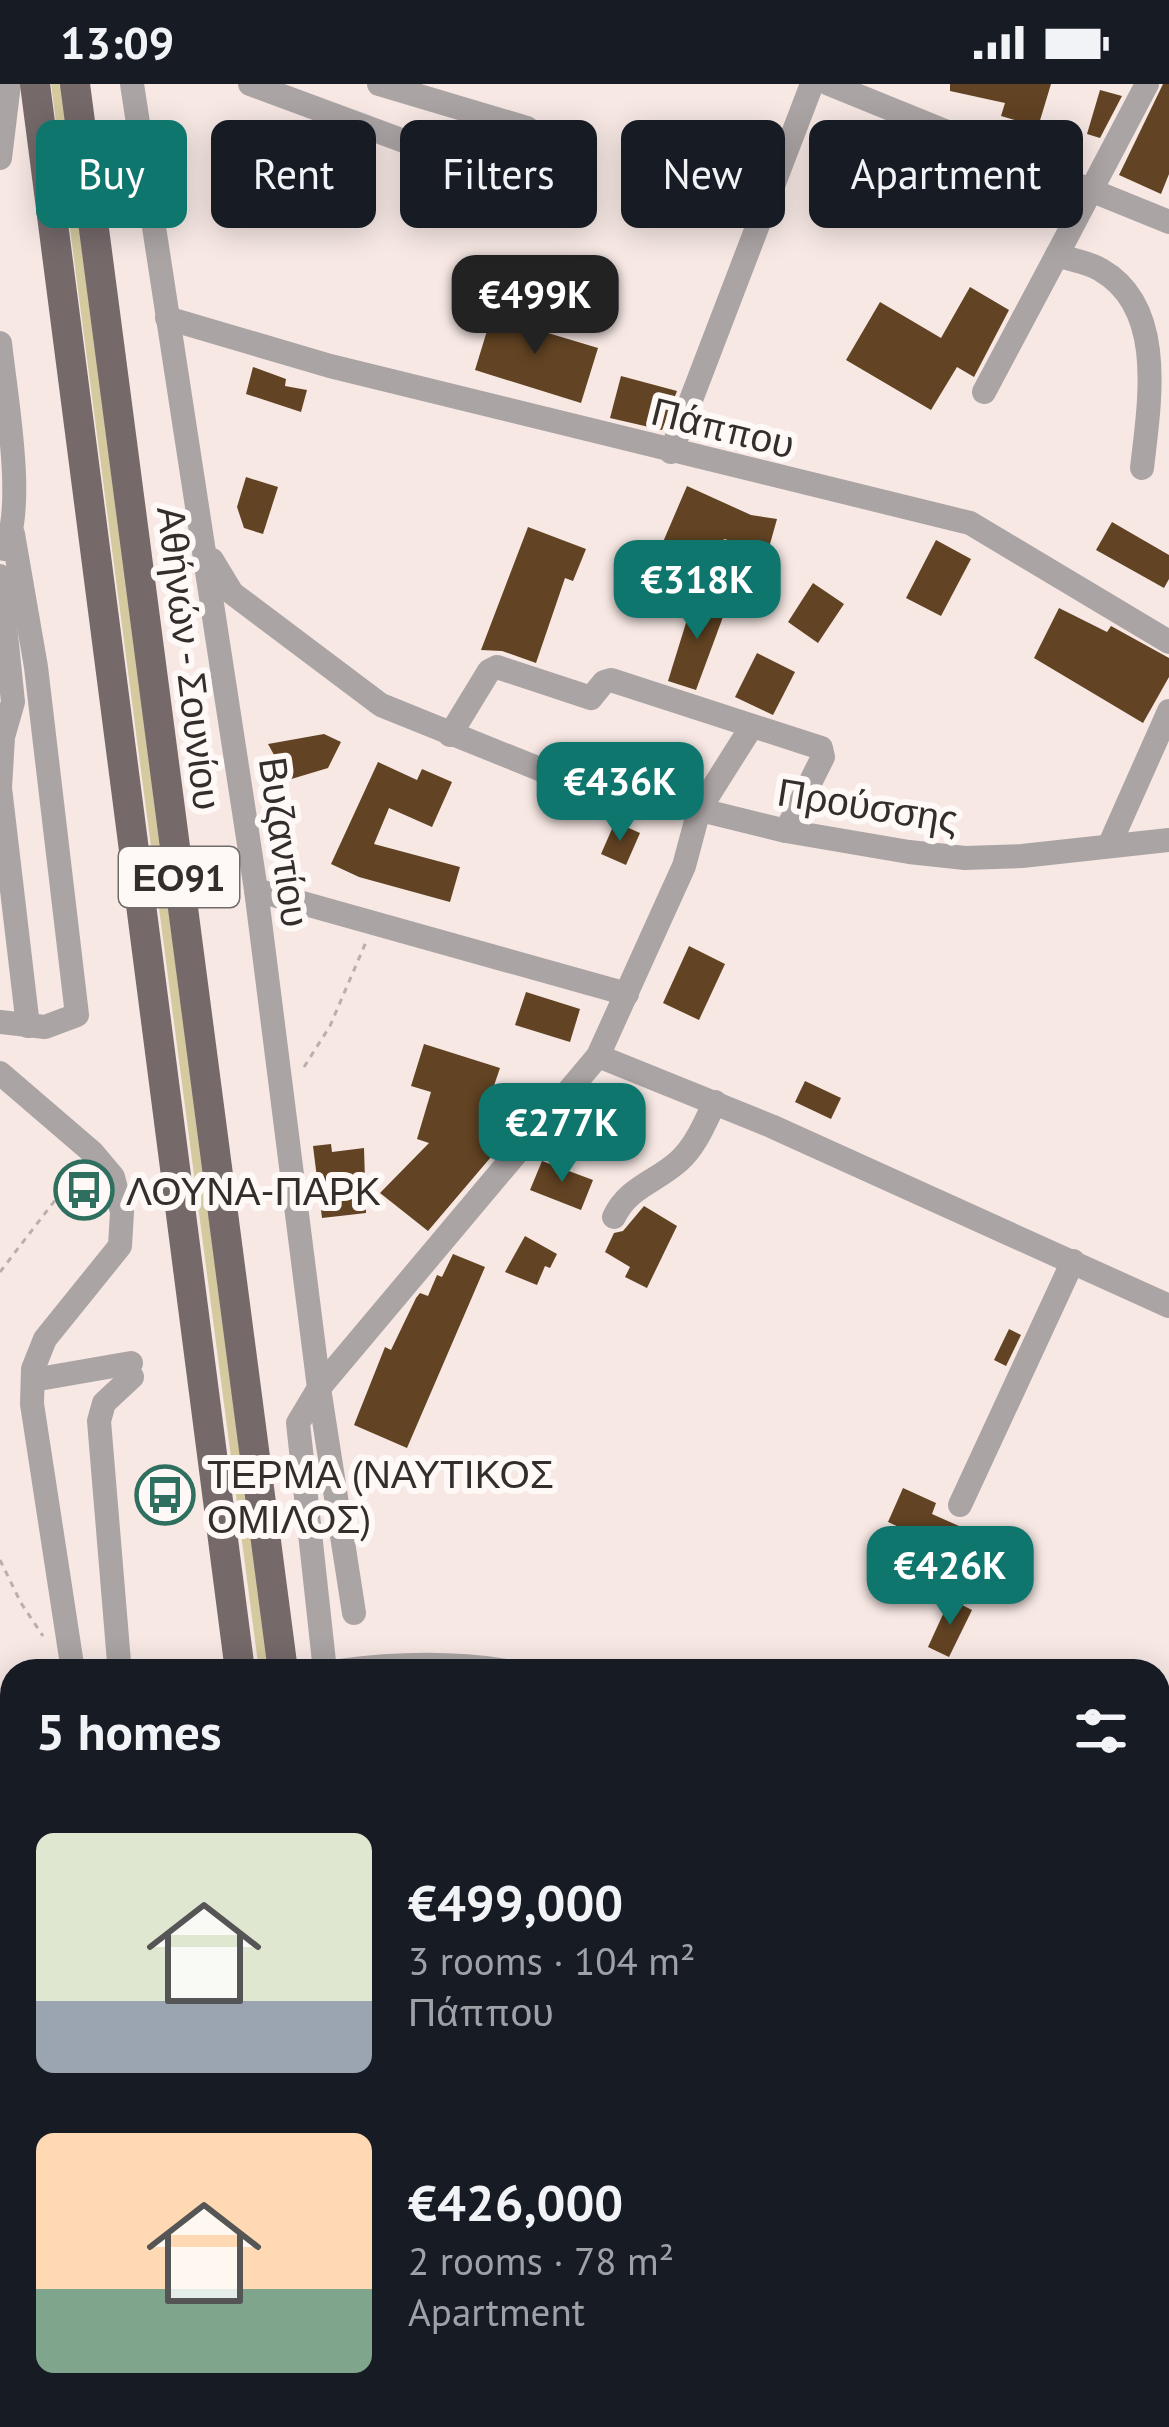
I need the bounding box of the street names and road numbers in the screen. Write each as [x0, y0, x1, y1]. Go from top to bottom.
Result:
street label: Πάππου [646, 385, 800, 469]
street label: Αθήνών - Σουνίου [146, 503, 234, 813]
street label: Βυζαντίου [248, 754, 322, 930]
street label: Προύσσης [774, 766, 962, 844]
road number: ΕΟ91 [119, 847, 239, 907]

